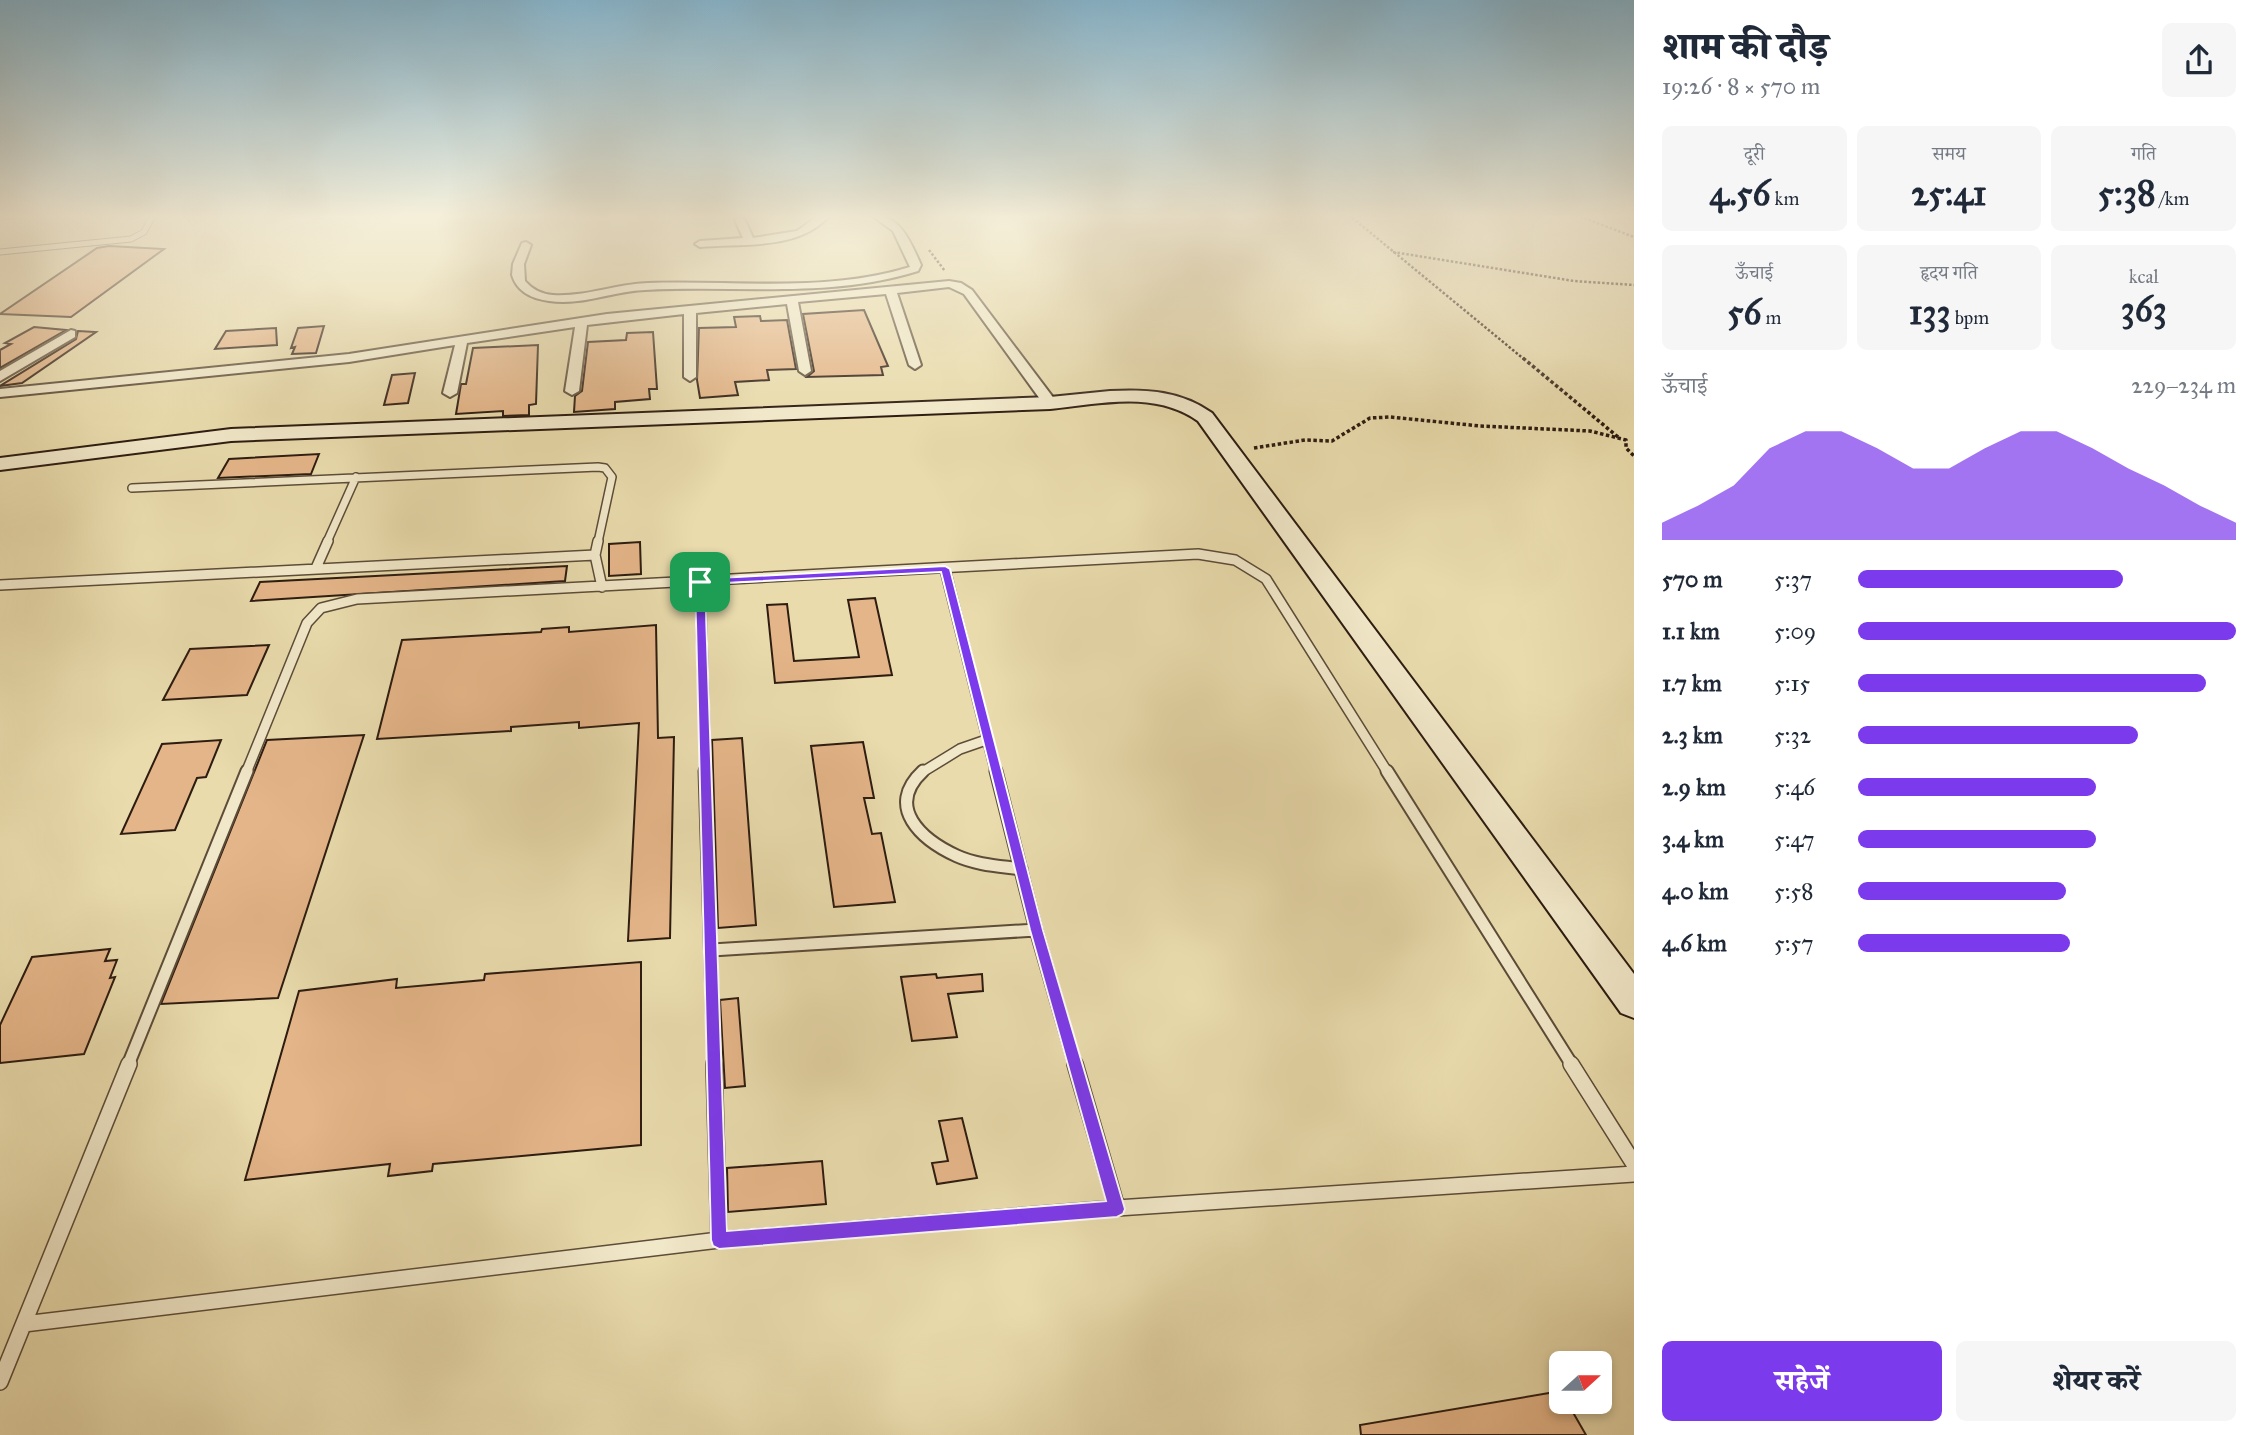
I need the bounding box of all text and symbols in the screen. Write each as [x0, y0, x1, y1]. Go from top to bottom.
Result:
text: शाम की दौड़ [1662, 23, 1828, 69]
button: share [2162, 23, 2236, 97]
text: 19:26 · 8 × 570 m [1662, 72, 1820, 100]
text: दूरी [1744, 142, 1765, 165]
text: समय [1932, 142, 1966, 165]
text: गति [2131, 142, 2156, 165]
text: 4.56 [1709, 172, 1771, 215]
text: 25:41 [1911, 172, 1987, 215]
text: 5:38 [2098, 172, 2156, 215]
text: km [1771, 187, 1799, 210]
text: /km [2156, 187, 2190, 210]
text: ऊँचाई [1736, 261, 1773, 284]
text: हृदय गति [1920, 261, 1978, 284]
text: kcal [2129, 265, 2159, 288]
text: 363 [2121, 288, 2167, 331]
text: 56 [1727, 291, 1761, 334]
text: 133 [1909, 291, 1951, 334]
text: m [1761, 306, 1781, 329]
text: bpm [1951, 306, 1989, 329]
text: ऊँचाई [1662, 371, 1707, 399]
text: 229–234 m [2131, 371, 2236, 399]
pin [670, 552, 730, 612]
icon: arrive [681, 563, 719, 601]
text: 570 m [1662, 565, 1723, 593]
text: 5:37 [1774, 565, 1812, 593]
text: 1.1 km [1662, 617, 1720, 645]
text: 5:09 [1774, 617, 1816, 645]
text: 1.7 km [1662, 669, 1722, 697]
text: 5:15 [1774, 669, 1810, 697]
text: 2.3 km [1662, 721, 1723, 749]
text: 5:32 [1774, 721, 1811, 749]
text: 2.9 km [1662, 773, 1726, 801]
text: 5:46 [1774, 773, 1815, 801]
text: 3.4 km [1662, 825, 1724, 853]
text: 5:47 [1774, 825, 1815, 853]
text: 4.0 km [1662, 877, 1728, 905]
text: 5:58 [1774, 877, 1813, 905]
text: 4.6 km [1662, 929, 1727, 957]
text: 5:57 [1774, 929, 1813, 957]
button: सहेजें [1662, 1341, 1942, 1421]
button: शेयर करें [1956, 1341, 2236, 1421]
north arrow [1549, 1351, 1612, 1414]
map controls [1549, 1351, 1612, 1414]

